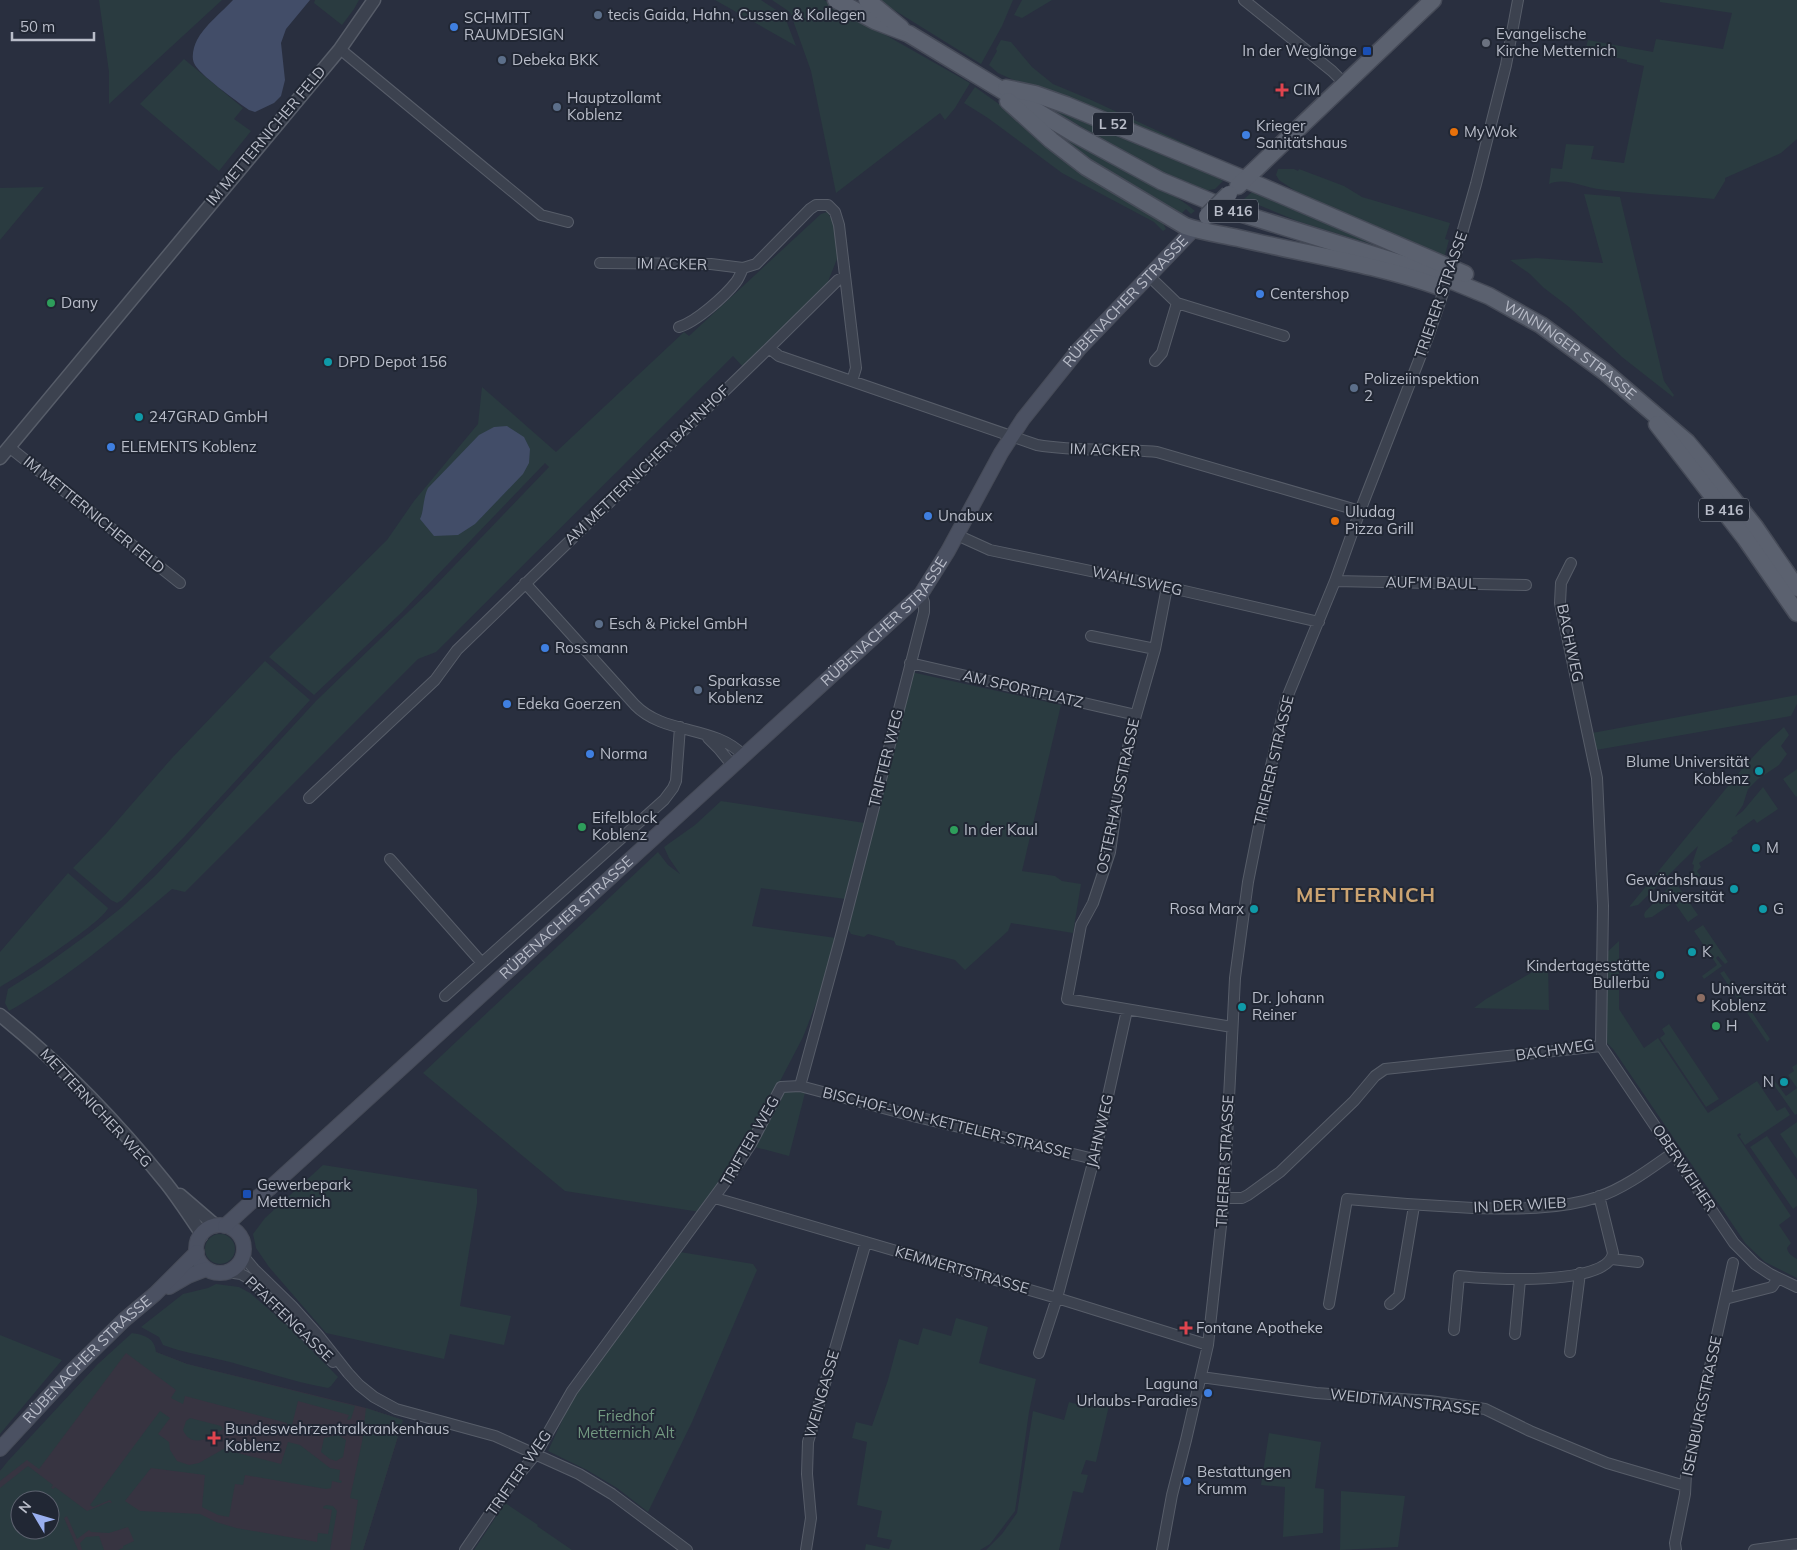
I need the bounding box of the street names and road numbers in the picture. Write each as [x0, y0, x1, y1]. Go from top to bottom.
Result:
street label: IM METTERNICHER FELD [202, 62, 330, 209]
road number: L 52 [1093, 112, 1133, 136]
road number: B 416 [1208, 200, 1258, 222]
street label: TRIERER STRASSE [1410, 229, 1471, 361]
street label: RÜBENACHER STRASSE [1058, 231, 1192, 371]
street label: IM ACKER [637, 253, 707, 274]
street label: WINNINGER STRASSE [1500, 296, 1641, 404]
street label: AM METTERNICHER BAHNHOF [560, 381, 733, 549]
street label: IM ACKER [1069, 439, 1141, 460]
street label: IM METTERNICHER FELD [20, 452, 169, 577]
road number: B 416 [1699, 498, 1749, 522]
street label: RÜBENACHER STRASSE [816, 553, 951, 690]
street label: WAHLSWEG [1090, 562, 1184, 599]
street label: AUF'M BAUL [1386, 572, 1476, 593]
street label: BACHWEG [1553, 602, 1588, 684]
street label: AM SPORTPLATZ [961, 665, 1085, 712]
street label: TRIERER STRASSE [1249, 693, 1298, 827]
street label: TRIFTER WEG [864, 707, 907, 809]
street label: OSTERHAUSSTRASSE [1092, 716, 1143, 875]
street label: RÜBENACHER STRASSE [495, 851, 637, 983]
street label: BACHWEG [1514, 1035, 1595, 1064]
street label: METTERNICHER WEG [36, 1044, 156, 1171]
street label: BISCHOF-VON-KETTELER-STRASSE [821, 1082, 1074, 1163]
street label: JAHNWEG [1082, 1092, 1117, 1170]
street label: TRIFTER WEG [716, 1093, 783, 1189]
street label: TRIERER STRASSE [1212, 1094, 1237, 1228]
street label: OBERWEIHER [1648, 1121, 1720, 1215]
street label: IN DER WIEB [1473, 1193, 1567, 1216]
street label: KEMMERTSTRASSE [893, 1241, 1031, 1298]
street label: PFAFFENGASSE [242, 1272, 337, 1365]
street label: RÜBENACHER STRASSE [18, 1291, 155, 1427]
street label: ISENBURGSTRASSE [1677, 1334, 1726, 1478]
street label: WEINGASSE [800, 1348, 843, 1440]
street label: WEIDTMANSTRASSE [1329, 1384, 1481, 1419]
street label: TRIFTER WEG [482, 1426, 555, 1519]

